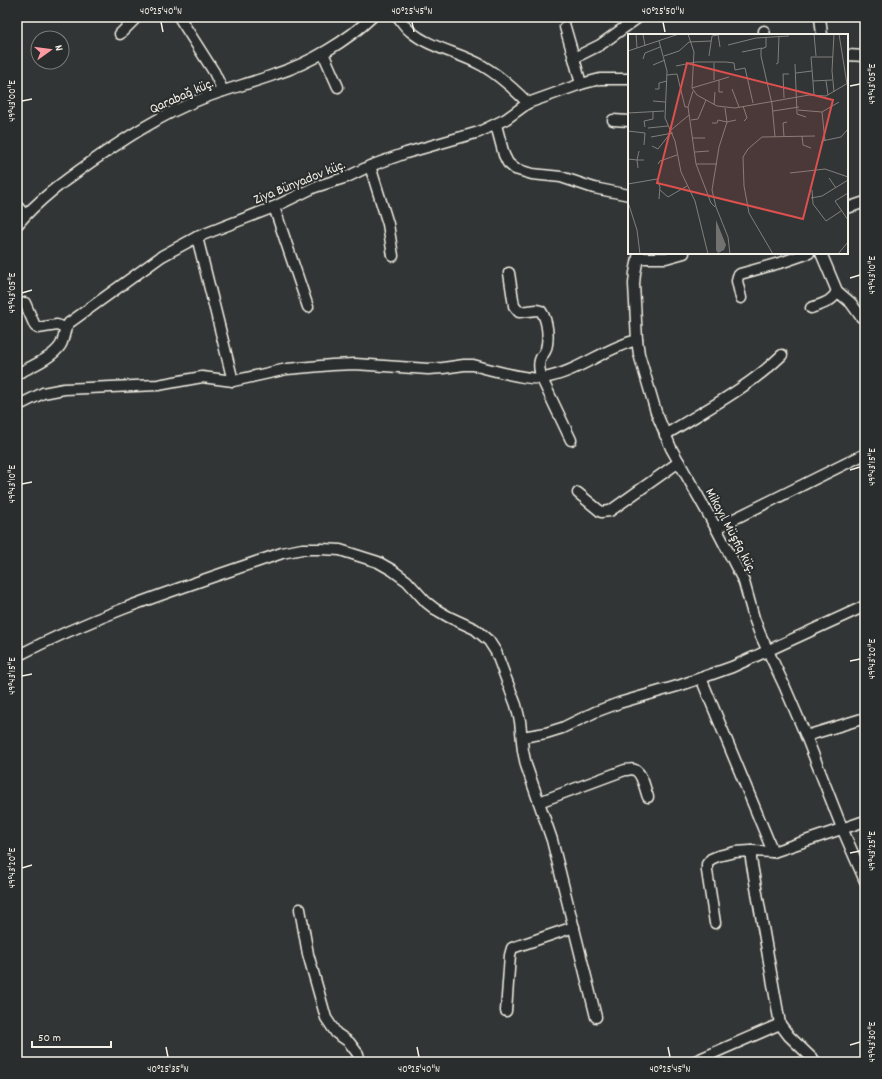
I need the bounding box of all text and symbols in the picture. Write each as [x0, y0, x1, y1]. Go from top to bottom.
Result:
text: 40°25'40"N [140, 5, 182, 19]
text: 40°25'45"N [391, 5, 433, 19]
text: 40°25'50"N [642, 5, 684, 19]
north arrow [30, 30, 70, 70]
inset map [628, 34, 848, 254]
text: N [49, 43, 66, 53]
text: 49°43'05"E [866, 63, 880, 104]
street label: Qarabağ küç. [147, 74, 217, 120]
text: 49°43'00"E [6, 80, 20, 122]
street label: Ziya Bünyadov küç. [251, 155, 349, 210]
text: 49°43'10"E [866, 255, 880, 294]
text: 49°43'05"E [6, 272, 20, 313]
text: 49°43'15"E [866, 448, 880, 486]
text: 49°43'10"E [6, 464, 20, 503]
street label: Mikayıl Müşfiq küç. [699, 485, 761, 577]
text: 49°43'20"E [866, 638, 880, 679]
text: 49°43'15"E [6, 657, 20, 695]
text: 49°43'25"E [866, 831, 880, 871]
text: 49°43'20"E [6, 847, 20, 888]
text: 49°43'30"E [866, 1021, 880, 1062]
scale bar [32, 1023, 111, 1049]
text: 50 m [38, 1030, 61, 1047]
text: 40°25'35"N [147, 1063, 189, 1077]
text: 40°25'40"N [398, 1063, 440, 1077]
text: 40°25'45"N [649, 1063, 691, 1077]

